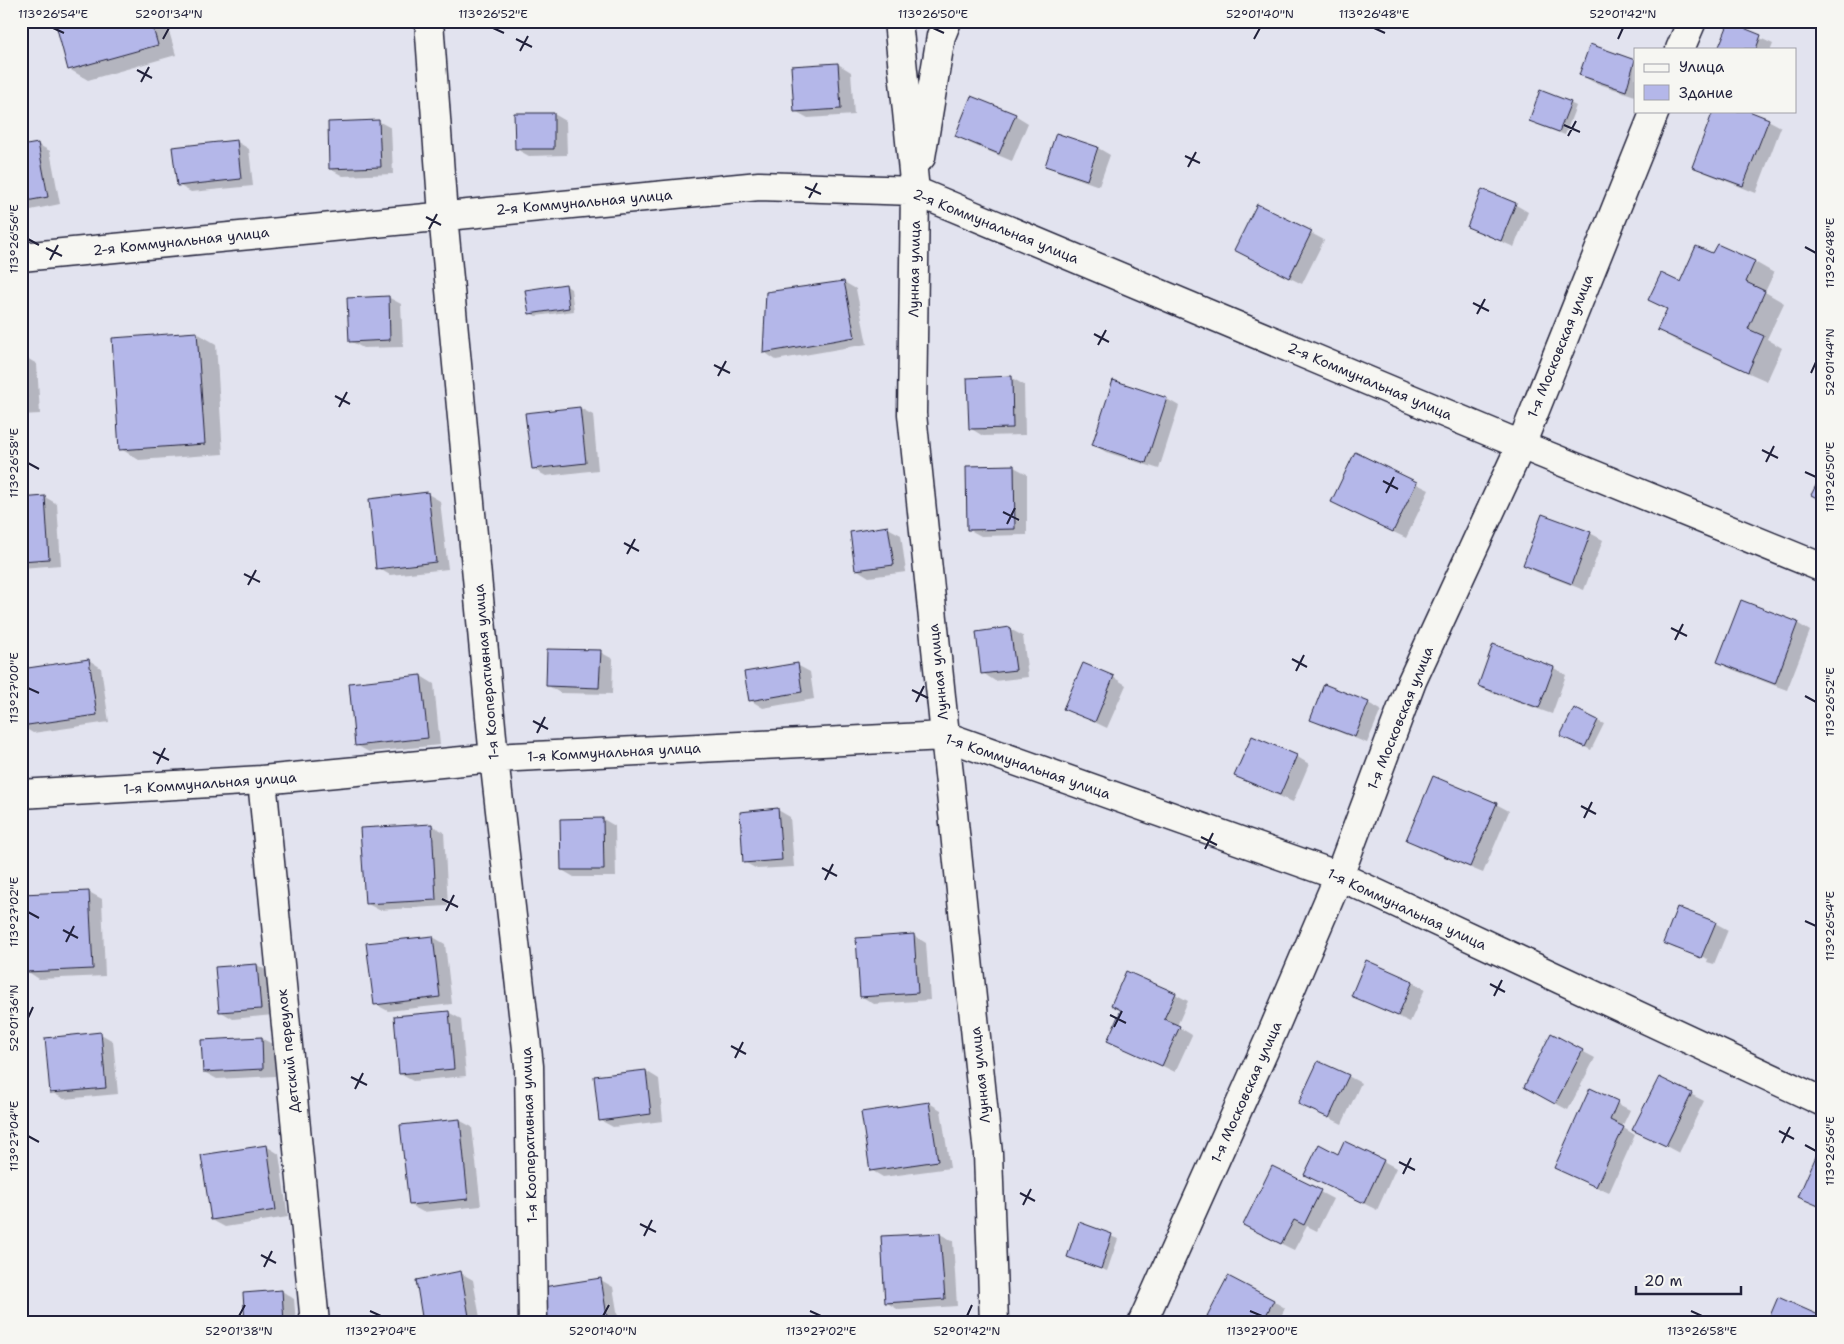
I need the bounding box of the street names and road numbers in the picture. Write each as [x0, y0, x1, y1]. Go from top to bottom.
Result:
street label: 2-я Коммунальная улица [911, 184, 1082, 268]
street label: 2-я Коммунальная улица [495, 185, 673, 219]
street label: Лунная улица [904, 220, 924, 318]
street label: 2-я Коммунальная улица [92, 223, 270, 259]
street label: 1-я Московская улица [1523, 271, 1597, 420]
street label: 2-я Коммунальная улица [1285, 338, 1455, 424]
street label: 1-я Кооперативная улица [469, 583, 503, 760]
street label: Лунная улица [924, 623, 952, 721]
street label: 1-я Московская улица [1363, 643, 1437, 792]
street label: 1-я Коммунальная улица [943, 729, 1113, 803]
street label: 1-я Коммунальная улица [527, 738, 701, 766]
street label: 1-я Коммунальная улица [123, 768, 298, 798]
street label: 1-я Коммунальная улица [1324, 864, 1490, 954]
street label: Детский переулок [272, 988, 303, 1114]
street label: 1-я Московская улица [1207, 1018, 1285, 1166]
street label: Лунная улица [966, 1026, 994, 1124]
street label: 1-я Кооперативная улица [517, 1046, 541, 1223]

